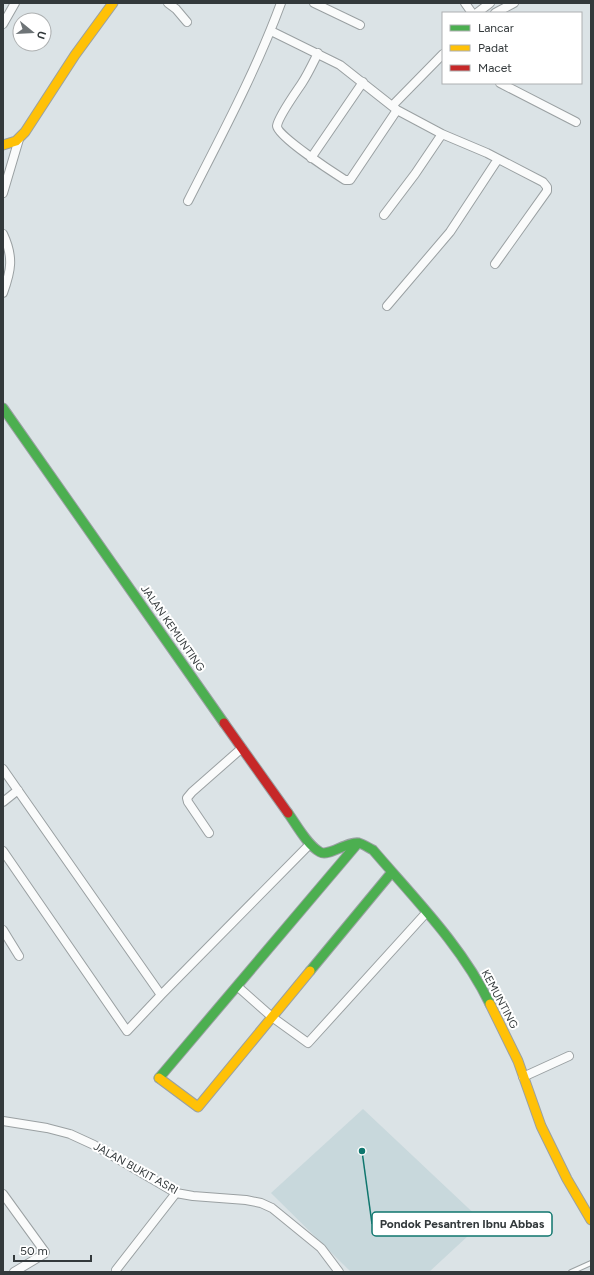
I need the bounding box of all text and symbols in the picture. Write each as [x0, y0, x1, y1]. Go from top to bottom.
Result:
north arrow [12, 12, 52, 52]
legend [442, 12, 582, 84]
text: Lancar [478, 21, 514, 35]
text: U [34, 29, 48, 41]
text: Padat [478, 41, 509, 55]
text: Macet [478, 61, 512, 75]
street label: JALAN KEMUNTING [138, 583, 207, 674]
street label: KEMUNTING [479, 968, 520, 1031]
street label: JALAN BUKIT ASRI [91, 1140, 180, 1197]
callout: Pondok Pesantren Ibnu Abbas [372, 1212, 552, 1236]
text: Pondok Pesantren Ibnu Abbas [380, 1217, 545, 1231]
scale bar [14, 1237, 91, 1263]
text: 50 m [20, 1244, 48, 1258]

